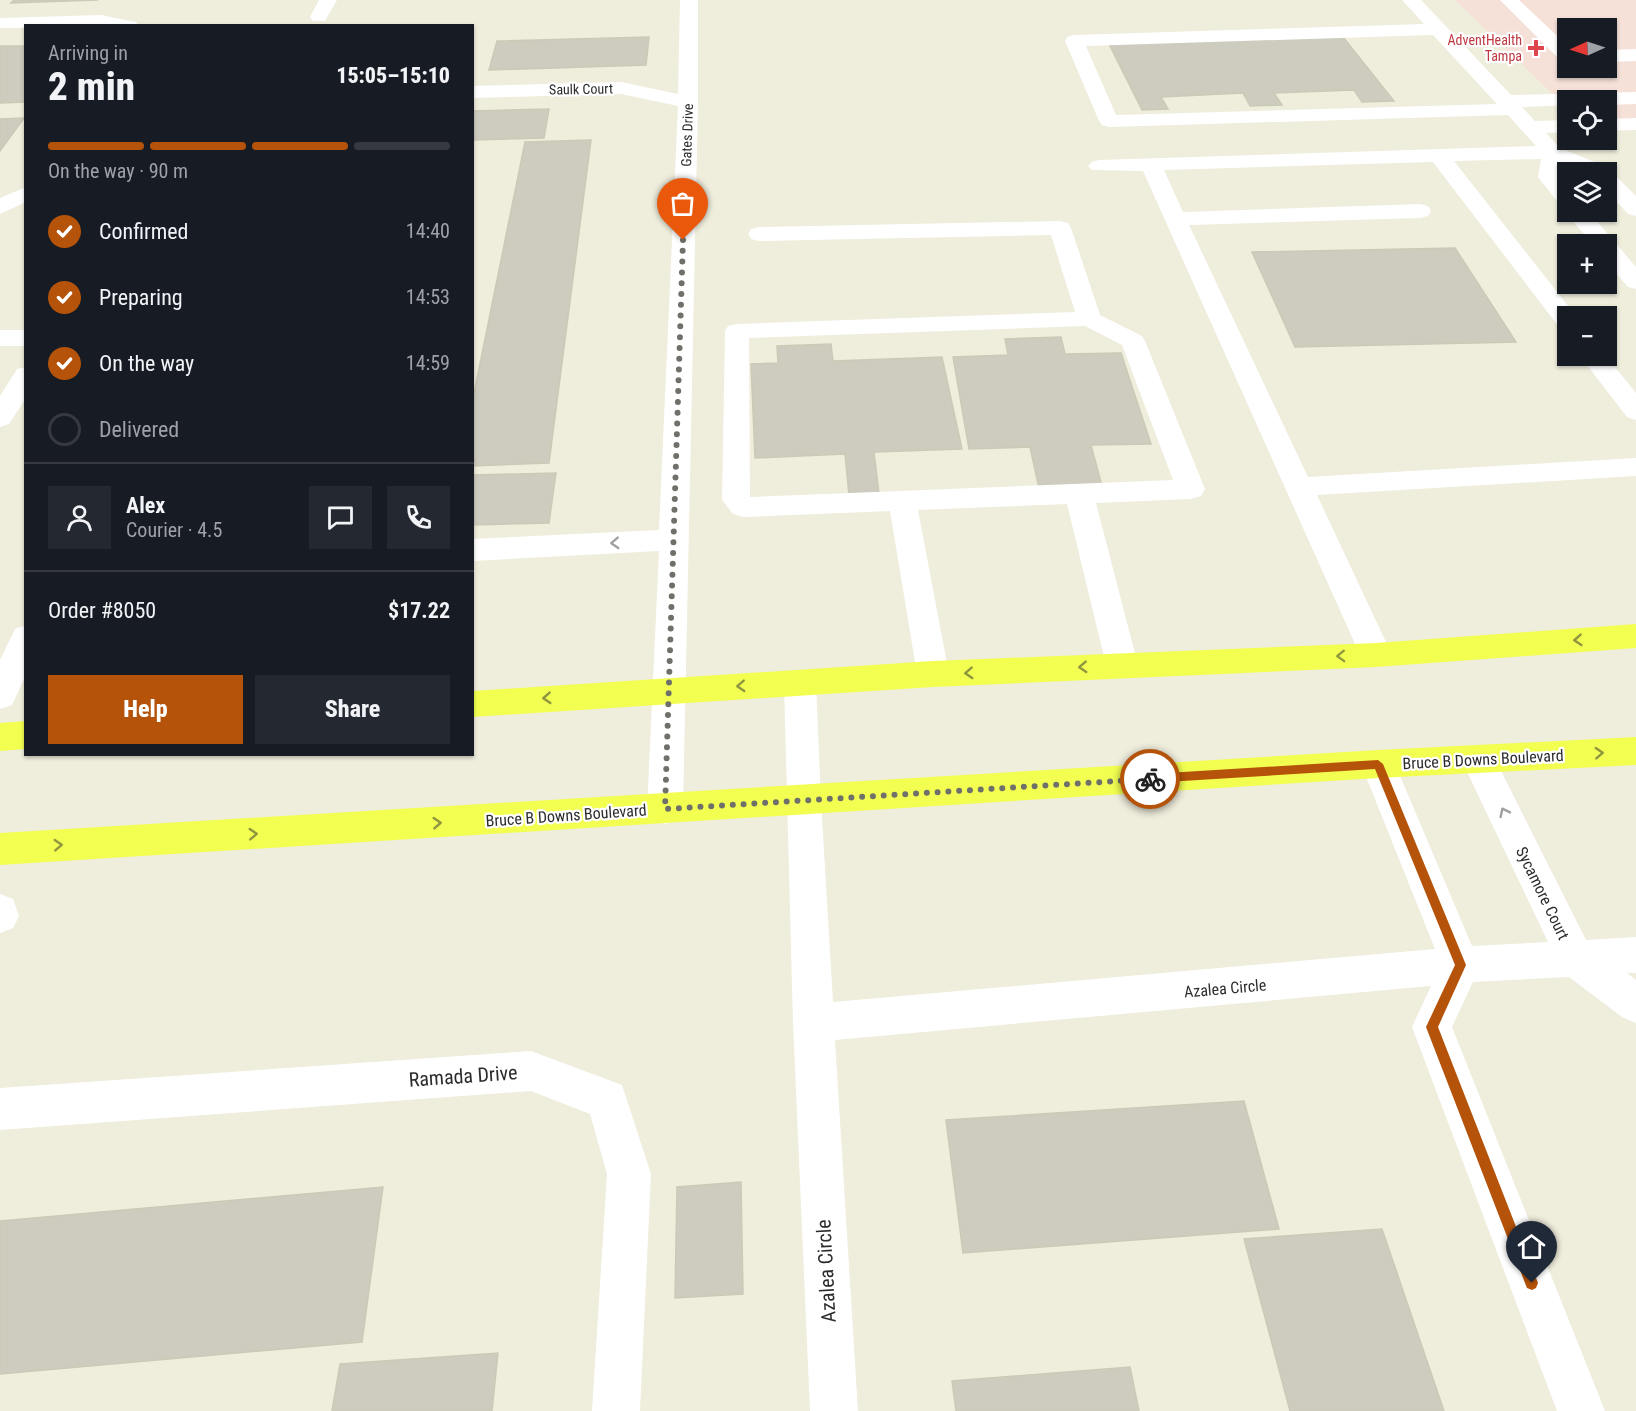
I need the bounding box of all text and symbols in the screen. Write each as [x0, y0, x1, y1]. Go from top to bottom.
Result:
north arrow [1557, 18, 1617, 78]
map controls [1557, 18, 1617, 366]
place label: AdventHealth Tampa [1448, 32, 1522, 64]
marker: AdventHealth Tampa [1527, 39, 1545, 57]
text: Arriving in [48, 41, 128, 65]
text: 15:05–15:10 [336, 63, 450, 88]
text: 2 min [48, 64, 135, 110]
street label: Saulk Court [549, 80, 613, 98]
button: locate [1557, 90, 1617, 150]
street label: Gates Drive [678, 103, 696, 167]
text: On the way · 90 m [48, 159, 188, 183]
button: layers [1557, 162, 1617, 222]
pin [657, 178, 708, 240]
icon: bag [666, 187, 699, 220]
icon: check [48, 215, 81, 248]
text: Confirmed [99, 219, 188, 244]
text: 14:40 [406, 219, 450, 243]
button: + [1557, 234, 1617, 294]
icon: check [48, 281, 81, 314]
text: Preparing [99, 285, 183, 310]
text: 14:53 [406, 285, 450, 309]
button: − [1557, 306, 1617, 366]
icon: check [48, 347, 81, 380]
text: On the way [99, 351, 194, 376]
text: 14:59 [406, 351, 450, 375]
text: Delivered [99, 417, 179, 442]
button: person [48, 486, 111, 549]
button: chat [309, 486, 372, 549]
button: phone [387, 486, 450, 549]
text: Alex [126, 493, 165, 518]
text: Courier · 4.5 [126, 518, 222, 542]
one-way arrow [610, 536, 619, 549]
text: Order #8050 [48, 598, 156, 623]
text: $17.22 [388, 598, 450, 623]
one-way arrow [1573, 634, 1582, 647]
one-way arrow [1337, 650, 1346, 663]
one-way arrow [1079, 661, 1088, 674]
one-way arrow [965, 666, 974, 679]
button: Help [48, 675, 243, 744]
button: Share [255, 675, 450, 744]
one-way arrow [737, 680, 746, 693]
one-way arrow [542, 692, 551, 705]
street label: Bruce B Downs Boulevard [1402, 746, 1564, 773]
one-way arrow [1595, 747, 1604, 760]
courier [1120, 749, 1180, 809]
icon: bike [1134, 763, 1167, 796]
street label: Bruce B Downs Boulevard [485, 800, 647, 831]
one-way arrow [1499, 808, 1511, 819]
one-way arrow [432, 816, 441, 829]
one-way arrow [249, 827, 258, 840]
one-way arrow [54, 839, 63, 852]
street label: Sycamore Court [1512, 844, 1573, 943]
street label: Azalea Circle [1183, 975, 1267, 1002]
street label: Ramada Drive [408, 1060, 518, 1092]
street label: Azalea Circle [811, 1219, 841, 1323]
pin [1506, 1221, 1557, 1283]
icon: home [1515, 1230, 1548, 1263]

